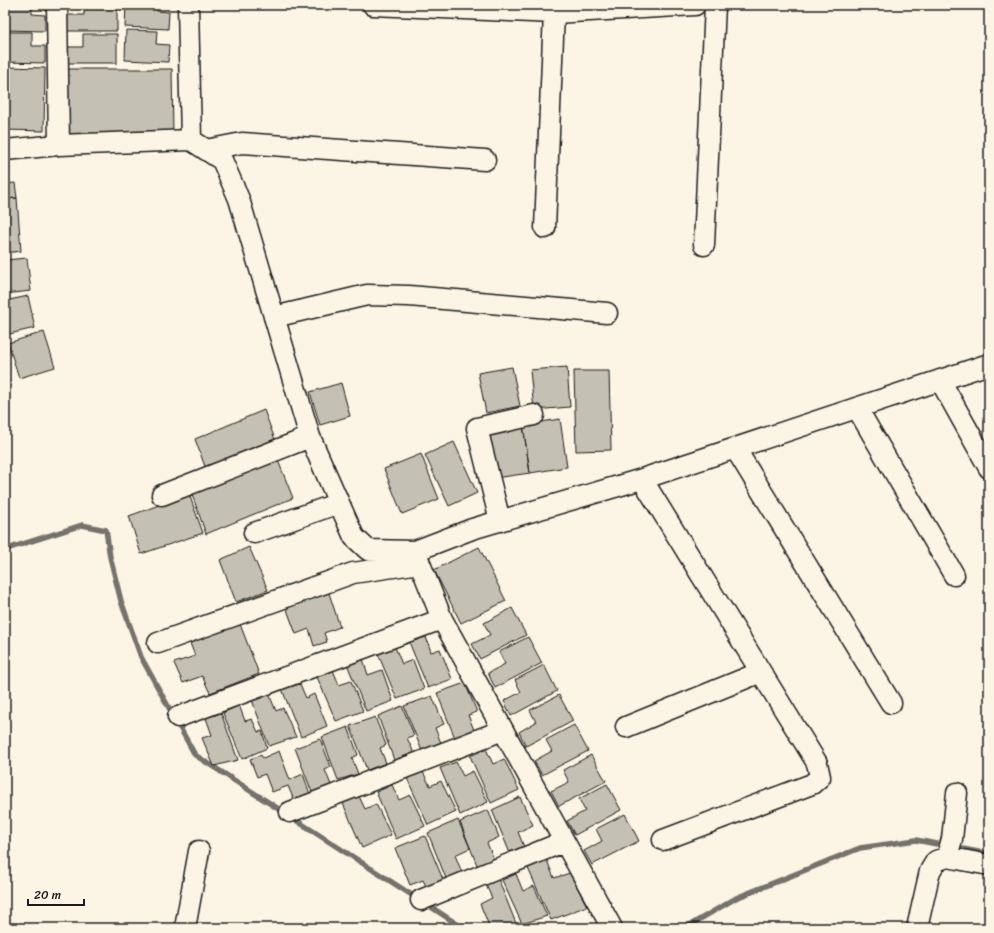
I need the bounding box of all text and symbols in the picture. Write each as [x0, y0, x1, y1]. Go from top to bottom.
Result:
scale bar [28, 881, 84, 907]
text: 20 m [34, 884, 61, 906]

